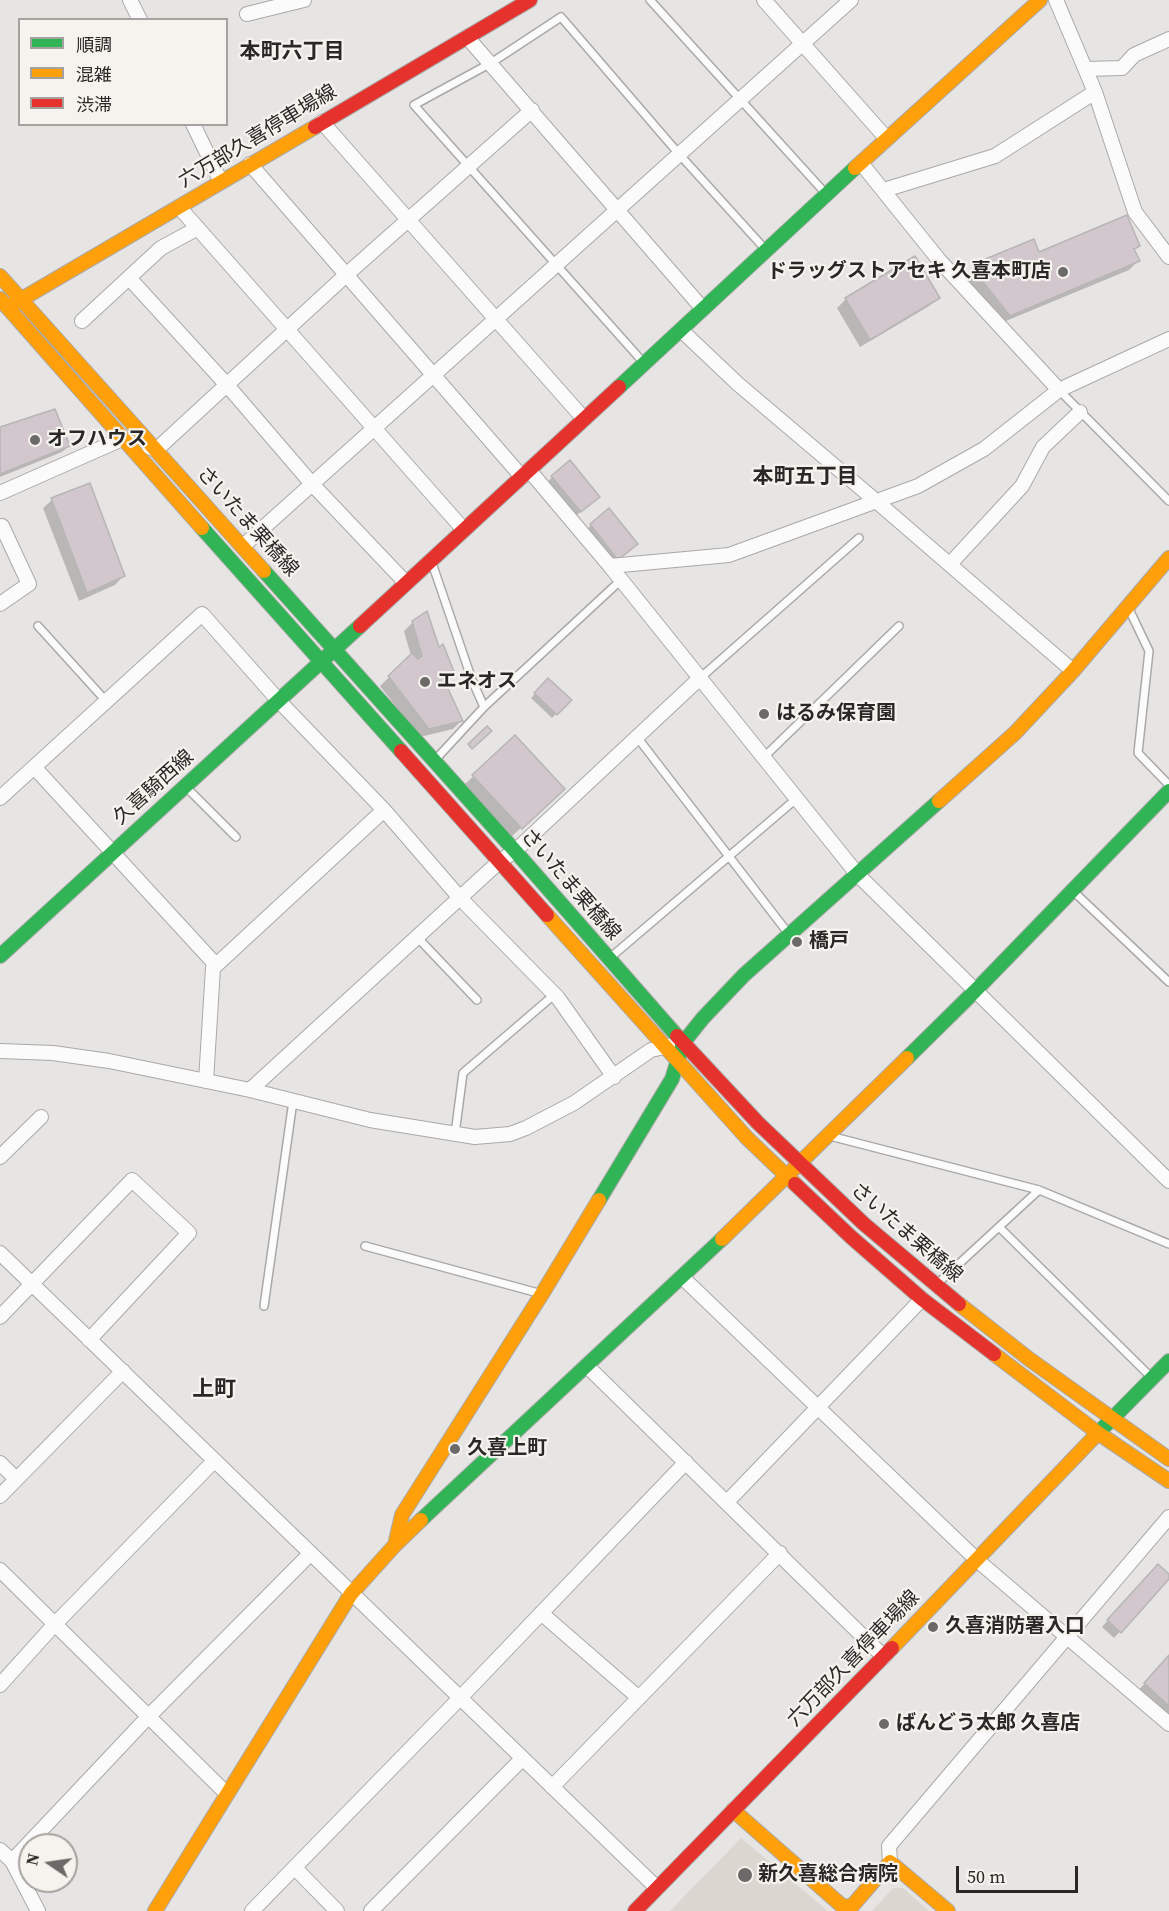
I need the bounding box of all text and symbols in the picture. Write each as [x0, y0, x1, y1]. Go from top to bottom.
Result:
legend [18, 18, 228, 126]
text: 順調 [76, 32, 112, 57]
district label: 本町六丁目 [240, 40, 344, 66]
text: 混雑 [76, 62, 112, 87]
street label: 六万部久喜停車場線 [175, 80, 341, 194]
text: 渋滞 [76, 92, 112, 117]
place label: ドラッグストアセキ 久喜本町店 [767, 260, 1051, 284]
marker: ドラッグストアセキ 久喜本町店 [1056, 265, 1070, 279]
place label: オフハウス [47, 428, 147, 452]
marker: オフハウス [28, 433, 42, 447]
street label: さいたま栗橋線 [191, 462, 303, 582]
district label: 本町五丁目 [753, 465, 857, 491]
place label: エネオス [437, 670, 517, 694]
marker: エネオス [418, 675, 432, 689]
place label: はるみ保育園 [776, 702, 896, 726]
marker: はるみ保育園 [757, 707, 771, 721]
street label: 久喜騎西線 [109, 746, 199, 830]
street label: さいたま栗橋線 [515, 824, 625, 946]
place label: 橋戸 [809, 930, 849, 954]
marker: 橋戸 [790, 935, 804, 949]
street label: さいたま栗橋線 [845, 1178, 967, 1288]
district label: 上町 [192, 1377, 236, 1403]
place label: 久喜上町 [467, 1437, 547, 1461]
marker: 久喜上町 [448, 1442, 462, 1456]
street label: 六万部久喜停車場線 [783, 1586, 925, 1732]
place label: 久喜消防署入口 [945, 1615, 1085, 1639]
marker: 久喜消防署入口 [926, 1620, 940, 1634]
place label: ばんどう太郎 久喜店 [896, 1712, 1080, 1736]
marker: ばんどう太郎 久喜店 [877, 1717, 891, 1731]
north arrow [18, 1833, 78, 1893]
text: N [20, 1851, 44, 1868]
scale bar [959, 1854, 1080, 1892]
place label: 新久喜総合病院 [758, 1863, 898, 1887]
text: 50 m [967, 1864, 1005, 1889]
marker: 新久喜総合病院 [736, 1866, 754, 1884]

